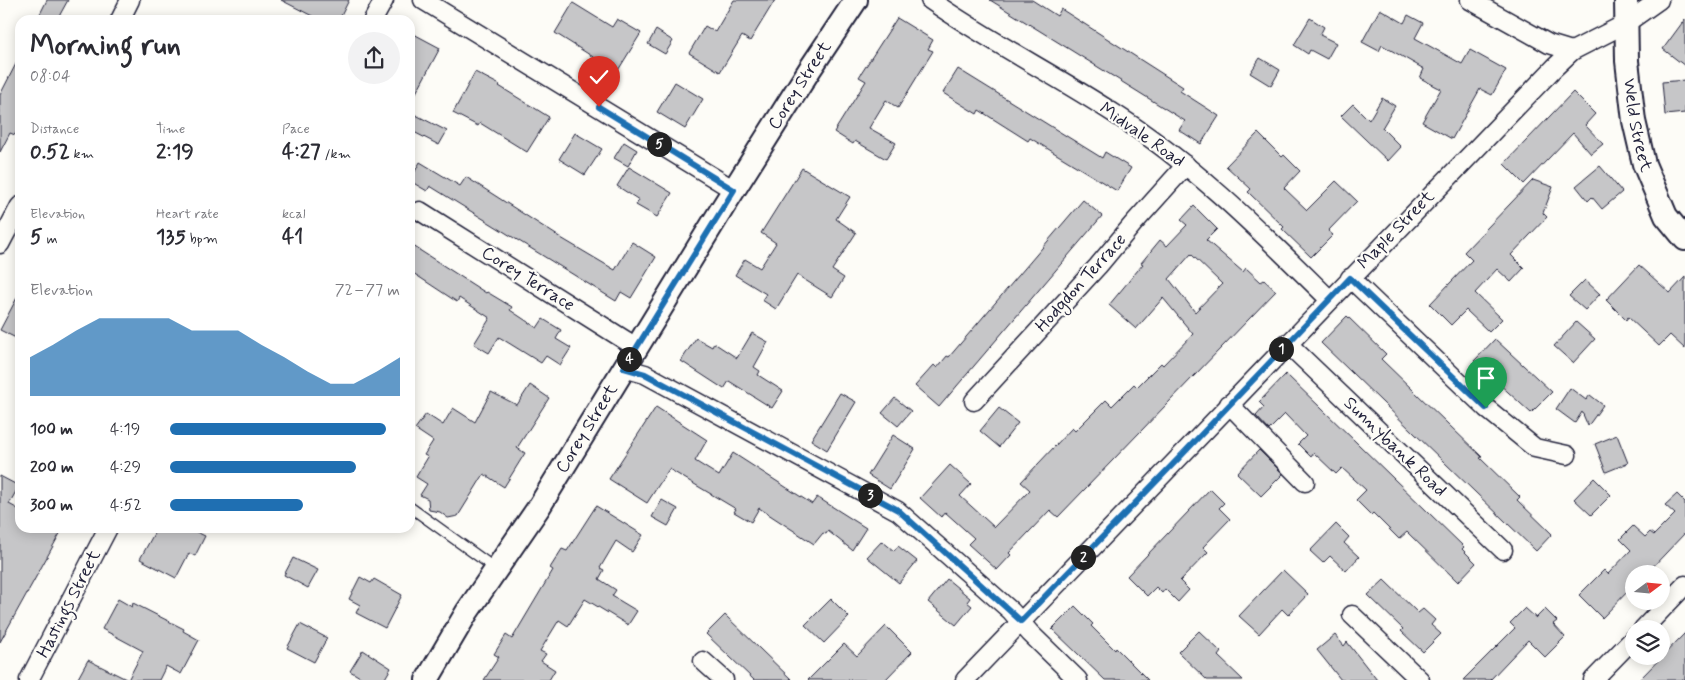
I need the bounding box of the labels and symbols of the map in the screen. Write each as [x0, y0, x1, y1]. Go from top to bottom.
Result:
street label: Corey Street [763, 36, 837, 134]
pin [578, 56, 620, 107]
street label: Weld Street [1617, 77, 1658, 176]
street label: Midvale Road [1095, 97, 1189, 173]
pin: 5 [646, 132, 672, 156]
street label: Maple Street [1352, 185, 1440, 275]
street label: Hodgdon Terrace [1030, 228, 1133, 338]
street label: Corey Terrace [477, 241, 579, 317]
pin: 1 [1268, 336, 1294, 362]
pin: 4 [616, 346, 642, 372]
pin [1465, 357, 1507, 408]
street label: Corey Street [550, 379, 624, 478]
street label: Sunnybank Road [1338, 392, 1452, 502]
pin: 3 [858, 482, 882, 508]
pin: 2 [1070, 544, 1096, 570]
street label: Hastings Street [31, 545, 109, 663]
north arrow [1625, 565, 1670, 610]

